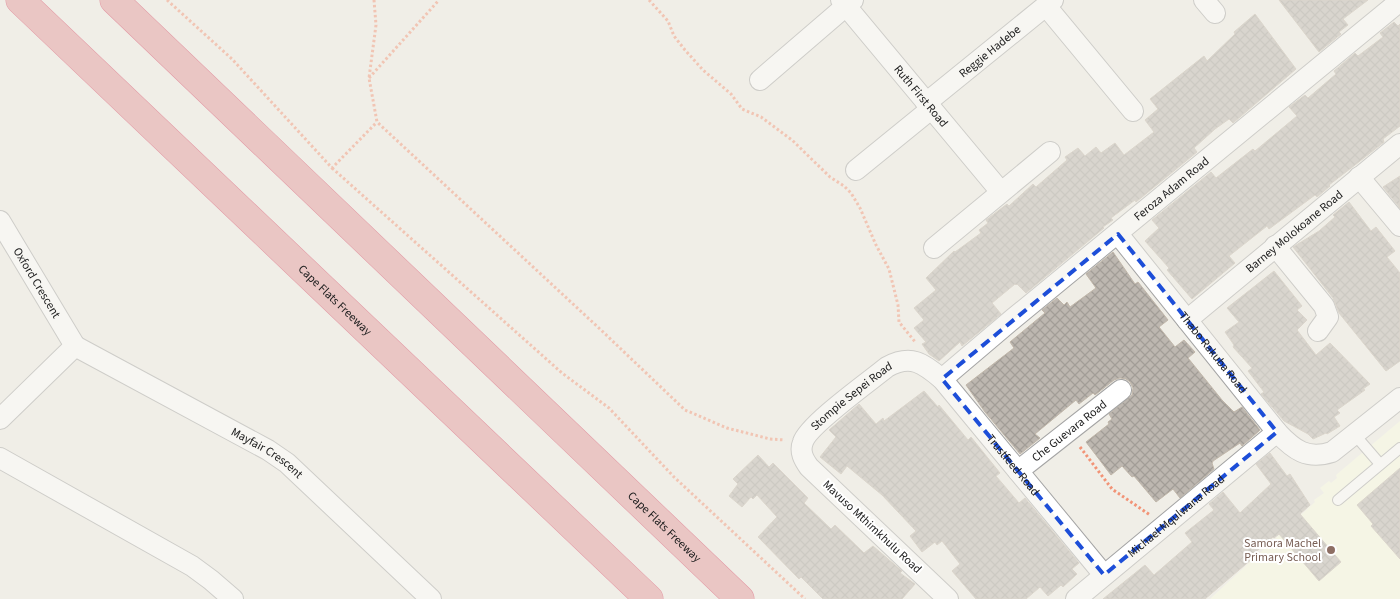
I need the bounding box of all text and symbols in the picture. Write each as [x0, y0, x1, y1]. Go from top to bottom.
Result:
street label: Reggie Hadebe [955, 21, 1024, 82]
street label: Ruth First Road [890, 61, 952, 131]
street label: Feroza Adam Road [1130, 153, 1213, 225]
street label: Barney Molokoane Road [1242, 186, 1346, 277]
street label: Oxford Crescent [9, 244, 65, 321]
street label: Cape Flats Freeway [294, 261, 376, 340]
street label: Thabo Rakuba Road [1175, 308, 1251, 397]
street label: Stompie Sepei Road [807, 357, 895, 434]
street label: Che Guevara Road [1028, 396, 1110, 466]
street label: Mayfair Crescent [228, 423, 307, 482]
street label: Trustfeed Road [982, 430, 1044, 500]
street label: Michael Mqulwana Road [1124, 471, 1228, 561]
street label: Mavuso Mthimkhulu Road [819, 477, 925, 577]
street label: Cape Flats Freeway [624, 487, 705, 566]
place label: Samora Machel Primary School [1244, 535, 1321, 566]
marker: Samora Machel Primary School [1325, 544, 1337, 556]

